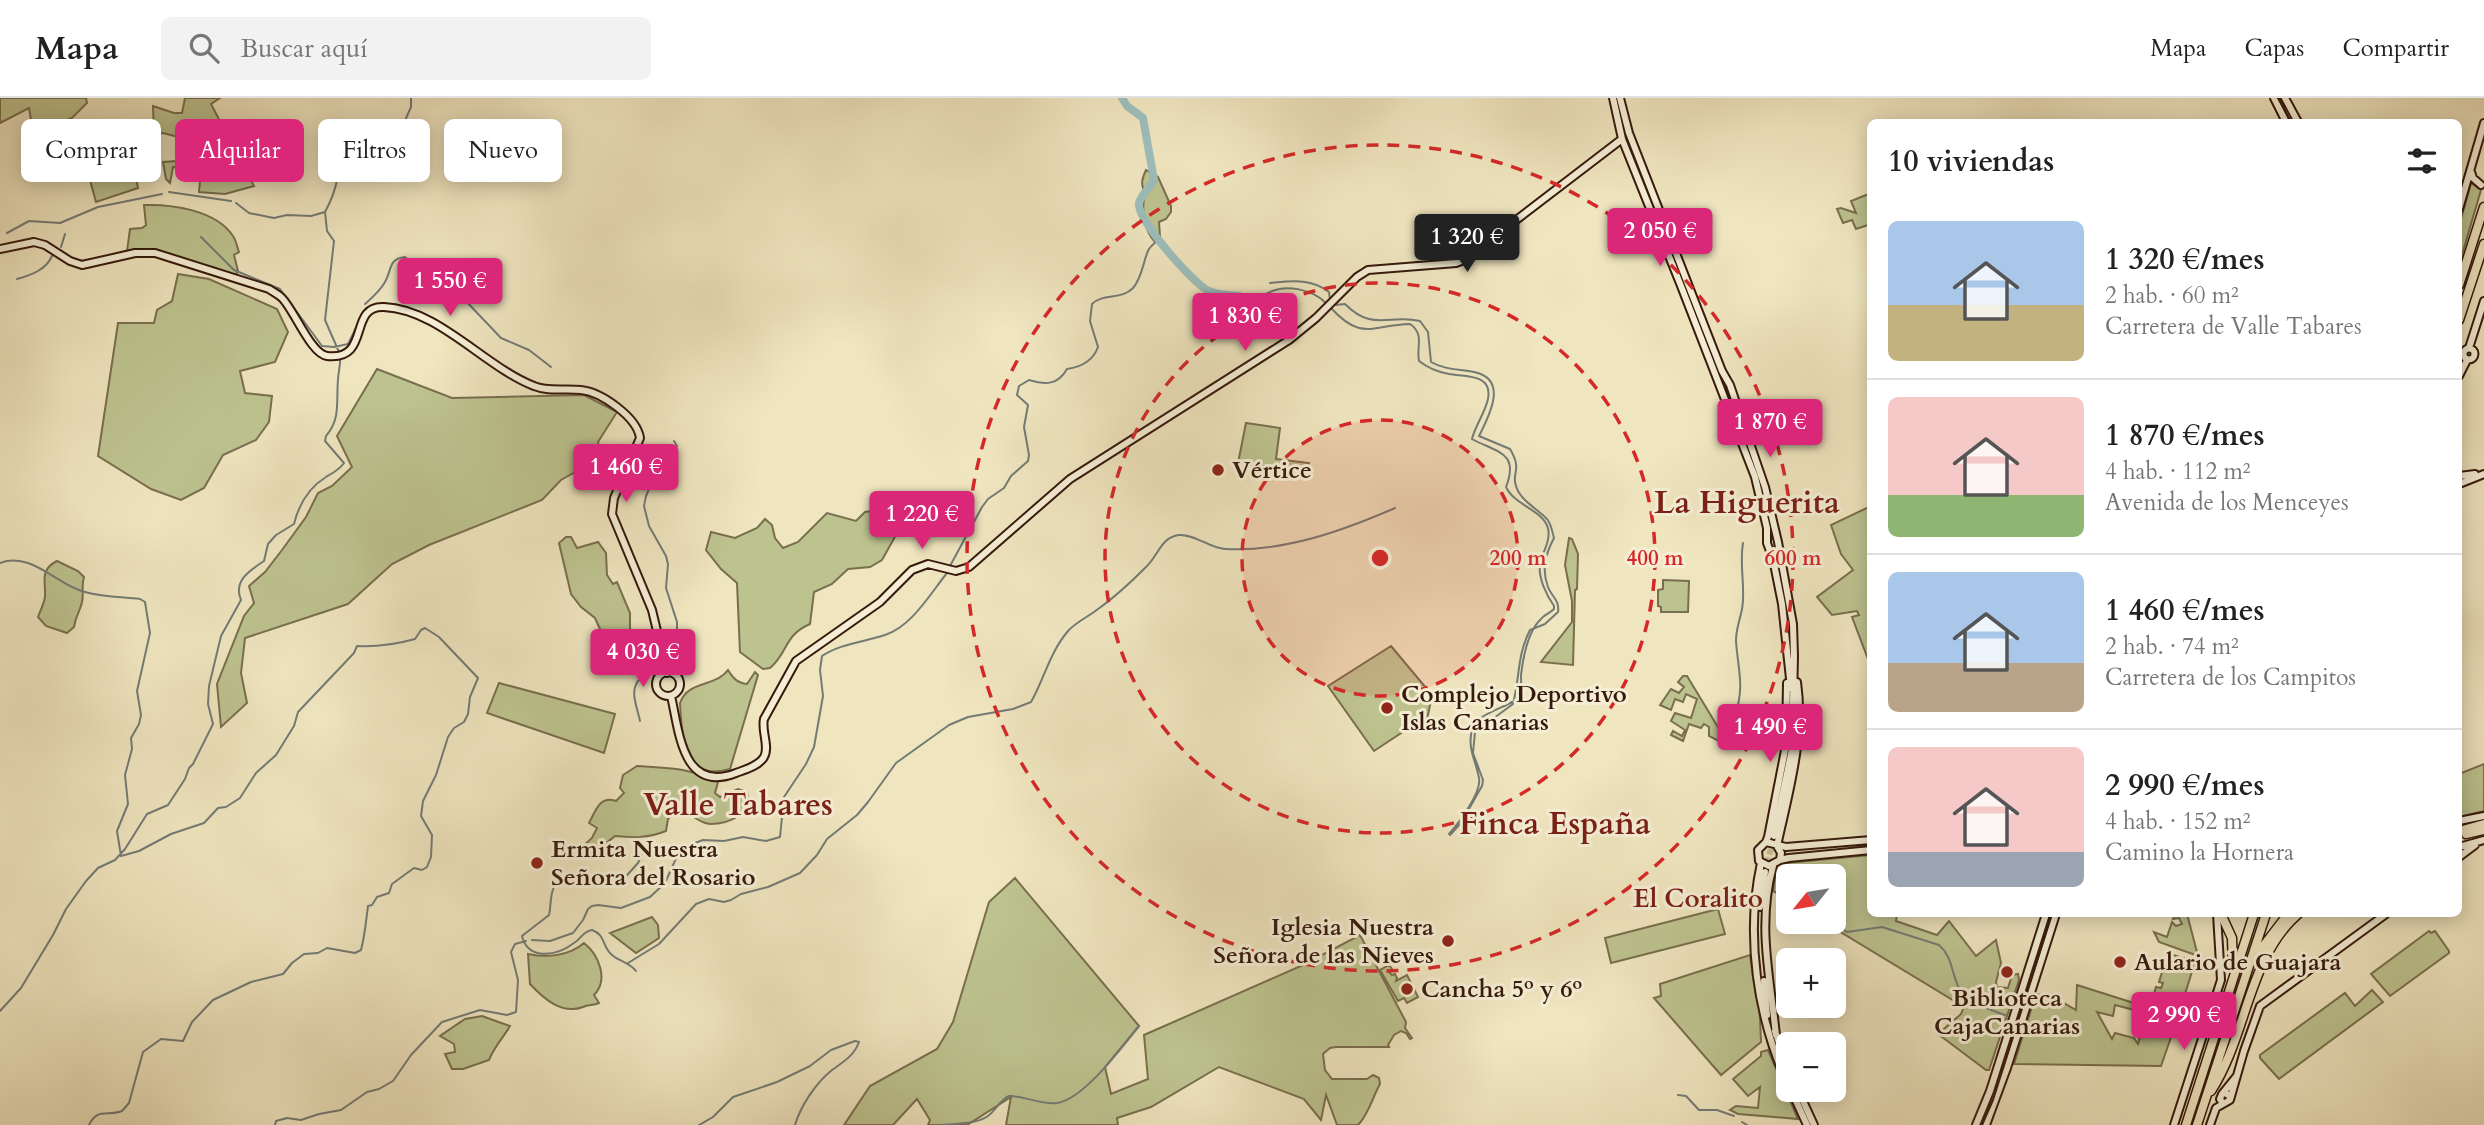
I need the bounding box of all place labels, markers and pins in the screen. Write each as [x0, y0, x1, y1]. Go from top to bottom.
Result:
pin: 2 050 € [1595, 208, 1725, 268]
pin: 1 320 € [1402, 214, 1532, 274]
pin: 1 550 € [385, 258, 515, 318]
pin: 1 830 € [1180, 294, 1310, 353]
pin: 1 870 € [1705, 400, 1835, 459]
pin: 1 460 € [561, 444, 691, 504]
place label: Vértice [1232, 454, 1312, 487]
marker: Vértice [1210, 462, 1226, 478]
pin: 1 220 € [857, 491, 987, 551]
centre of rings [1368, 546, 1392, 570]
pin: 4 030 € [578, 630, 708, 689]
place label: Complejo Deportivo Islas Canarias [1401, 678, 1627, 739]
marker: Complejo Deportivo Islas Canarias [1379, 700, 1395, 716]
pin: 1 490 € [1705, 704, 1835, 764]
place label: Ermita Nuestra Señora del Rosario [551, 833, 756, 894]
marker: Ermita Nuestra Señora del Rosario [529, 855, 545, 871]
place label: Iglesia Nuestra Señora de las Nieves [1213, 911, 1434, 972]
marker: Iglesia Nuestra Señora de las Nieves [1440, 933, 1456, 949]
place label: Aulario de Guajara [2134, 946, 2342, 979]
marker: Aulario de Guajara [2112, 954, 2128, 970]
marker: Biblioteca CajaCanarias [1999, 964, 2015, 980]
place label: Cancha 5º y 6º [1421, 973, 1582, 1006]
marker: Cancha 5º y 6º [1399, 981, 1415, 997]
place label: Biblioteca CajaCanarias [1934, 982, 2080, 1043]
pin: 2 990 € [2119, 992, 2249, 1052]

